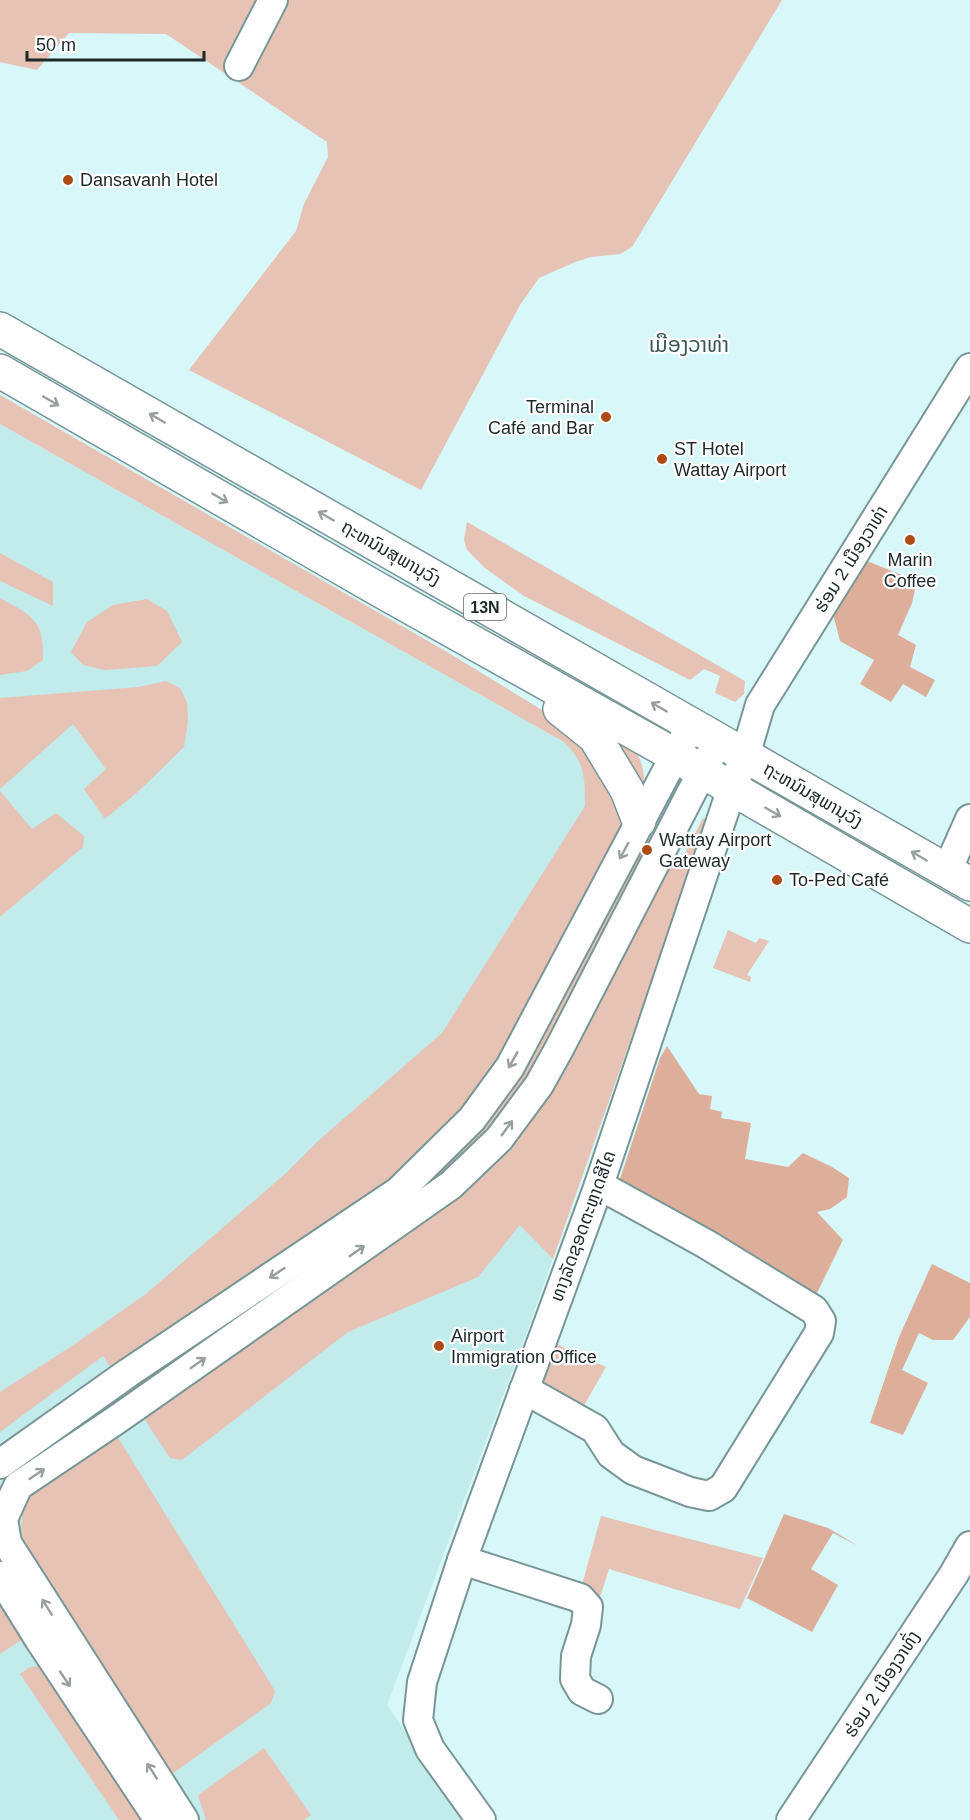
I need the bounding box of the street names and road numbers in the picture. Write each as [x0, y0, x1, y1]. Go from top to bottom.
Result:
street label: ຮ່ອມ 2 ເມືອງວາທ່າ [810, 502, 892, 616]
street label: ຖະຫນົນສຸພານຸວົງ [337, 516, 444, 590]
road number: 13N [464, 594, 506, 620]
street label: ຖະຫນົນສຸພານຸວົງ [759, 758, 866, 832]
street label: ທາງລັດຊອດຕະຫຼາດສີໄຄ [546, 1148, 620, 1304]
street label: ຮ່ອມ 2 ເມືອງວາທົ່ງ [838, 1626, 924, 1741]

